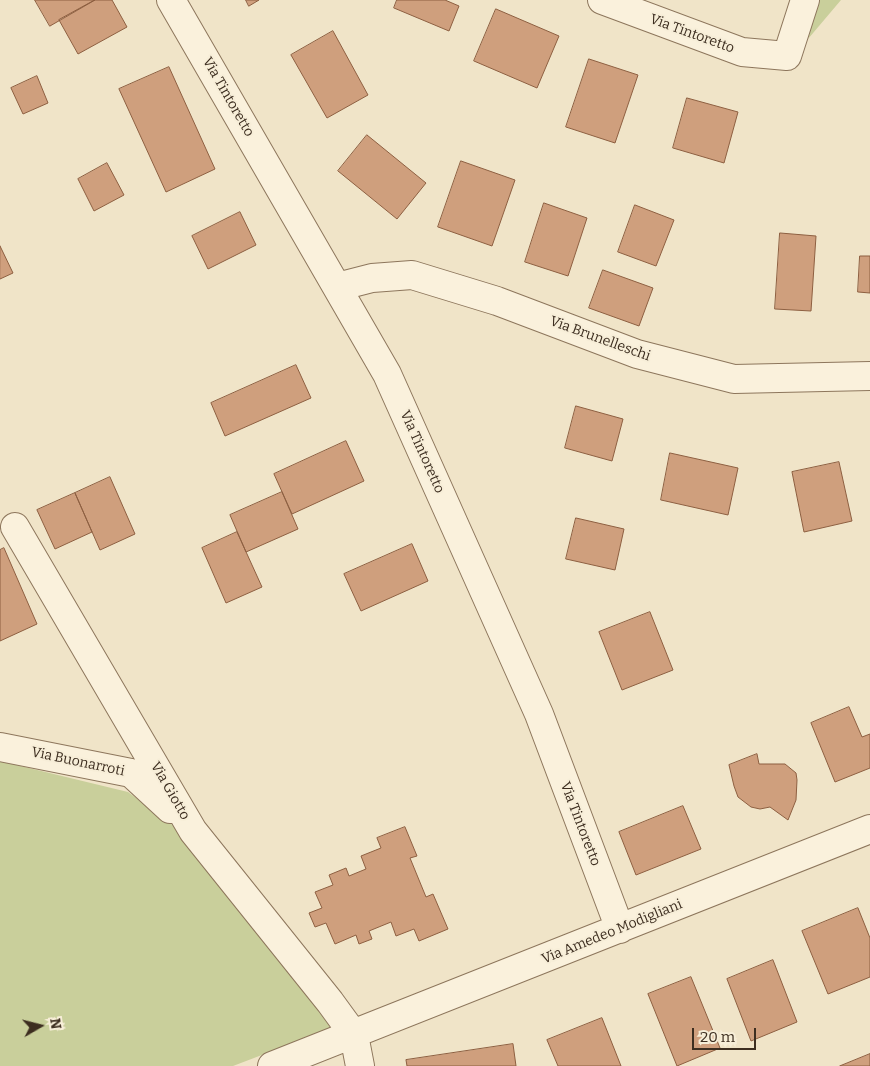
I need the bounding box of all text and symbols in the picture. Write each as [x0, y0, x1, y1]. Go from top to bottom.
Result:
street label: Via Tintoretto [647, 11, 737, 57]
street label: Via Tintoretto [199, 54, 257, 140]
street label: Via Brunelleschi [547, 313, 653, 365]
street label: Via Tintoretto [396, 408, 448, 496]
street label: Via Buonarroti [30, 744, 126, 780]
street label: Via Giotto [147, 759, 193, 823]
street label: Via Tintoretto [556, 780, 604, 868]
street label: Via Amedeo Modigliani [539, 896, 685, 968]
north arrow [15, 1001, 65, 1051]
text: N [46, 1017, 65, 1030]
scale bar [695, 1018, 759, 1050]
text: 20 m [700, 1028, 735, 1046]

